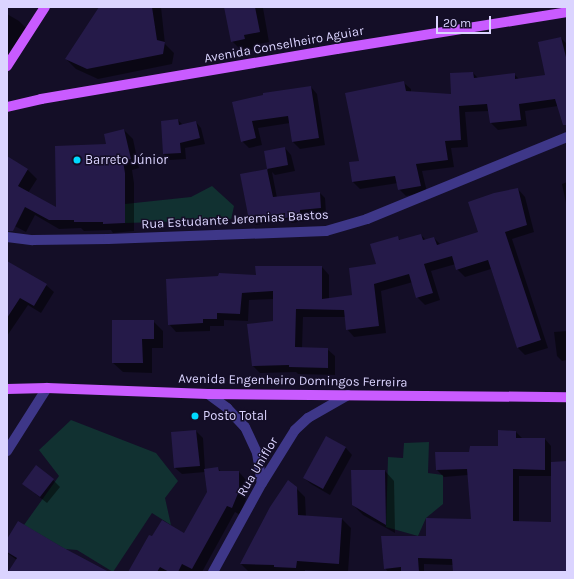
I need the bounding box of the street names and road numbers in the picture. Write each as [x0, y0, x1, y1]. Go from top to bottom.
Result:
street label: Avenida Conselheiro Aguiar [203, 23, 365, 67]
street label: Rua Estudante Jeremias Bastos [141, 207, 329, 233]
street label: Avenida Engenheiro Domingos Ferreira [178, 371, 408, 391]
street label: Rua Uniflor [234, 435, 282, 499]

